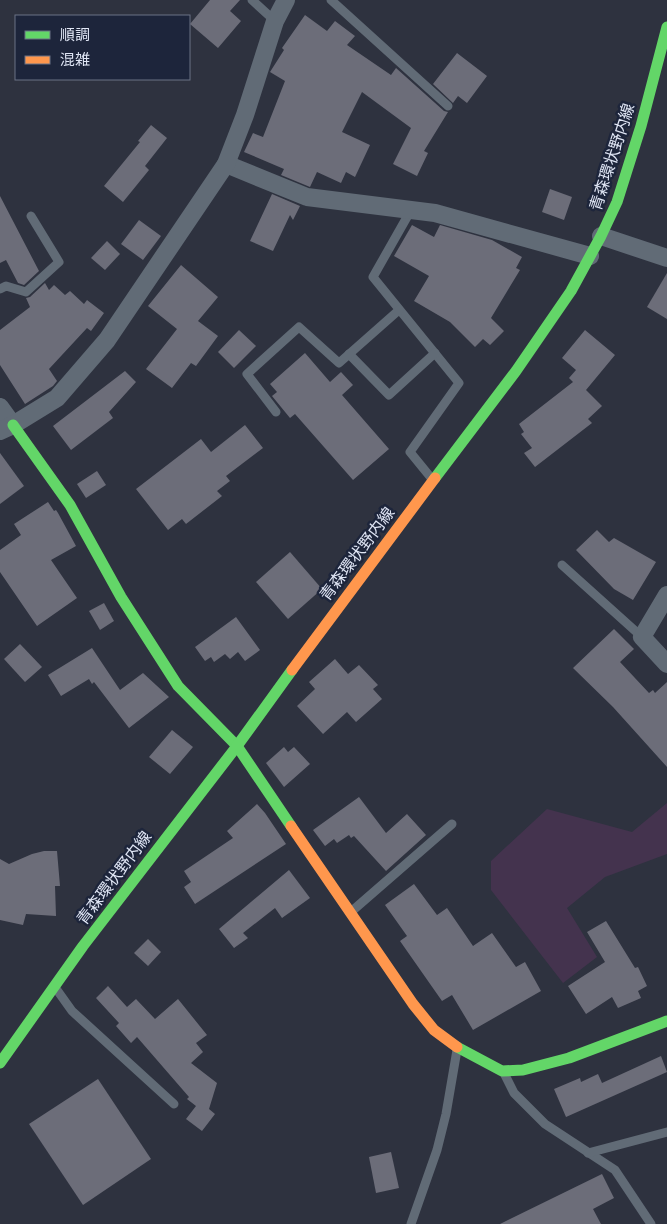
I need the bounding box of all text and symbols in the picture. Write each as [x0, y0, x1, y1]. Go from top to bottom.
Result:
legend [15, 15, 190, 80]
text: 順調 [60, 26, 90, 44]
text: 混雑 [60, 51, 90, 69]
street label: 青森環状野内線 [586, 101, 638, 213]
street label: 青森環状野内線 [316, 504, 398, 604]
street label: 青森環状野内線 [73, 828, 155, 928]

